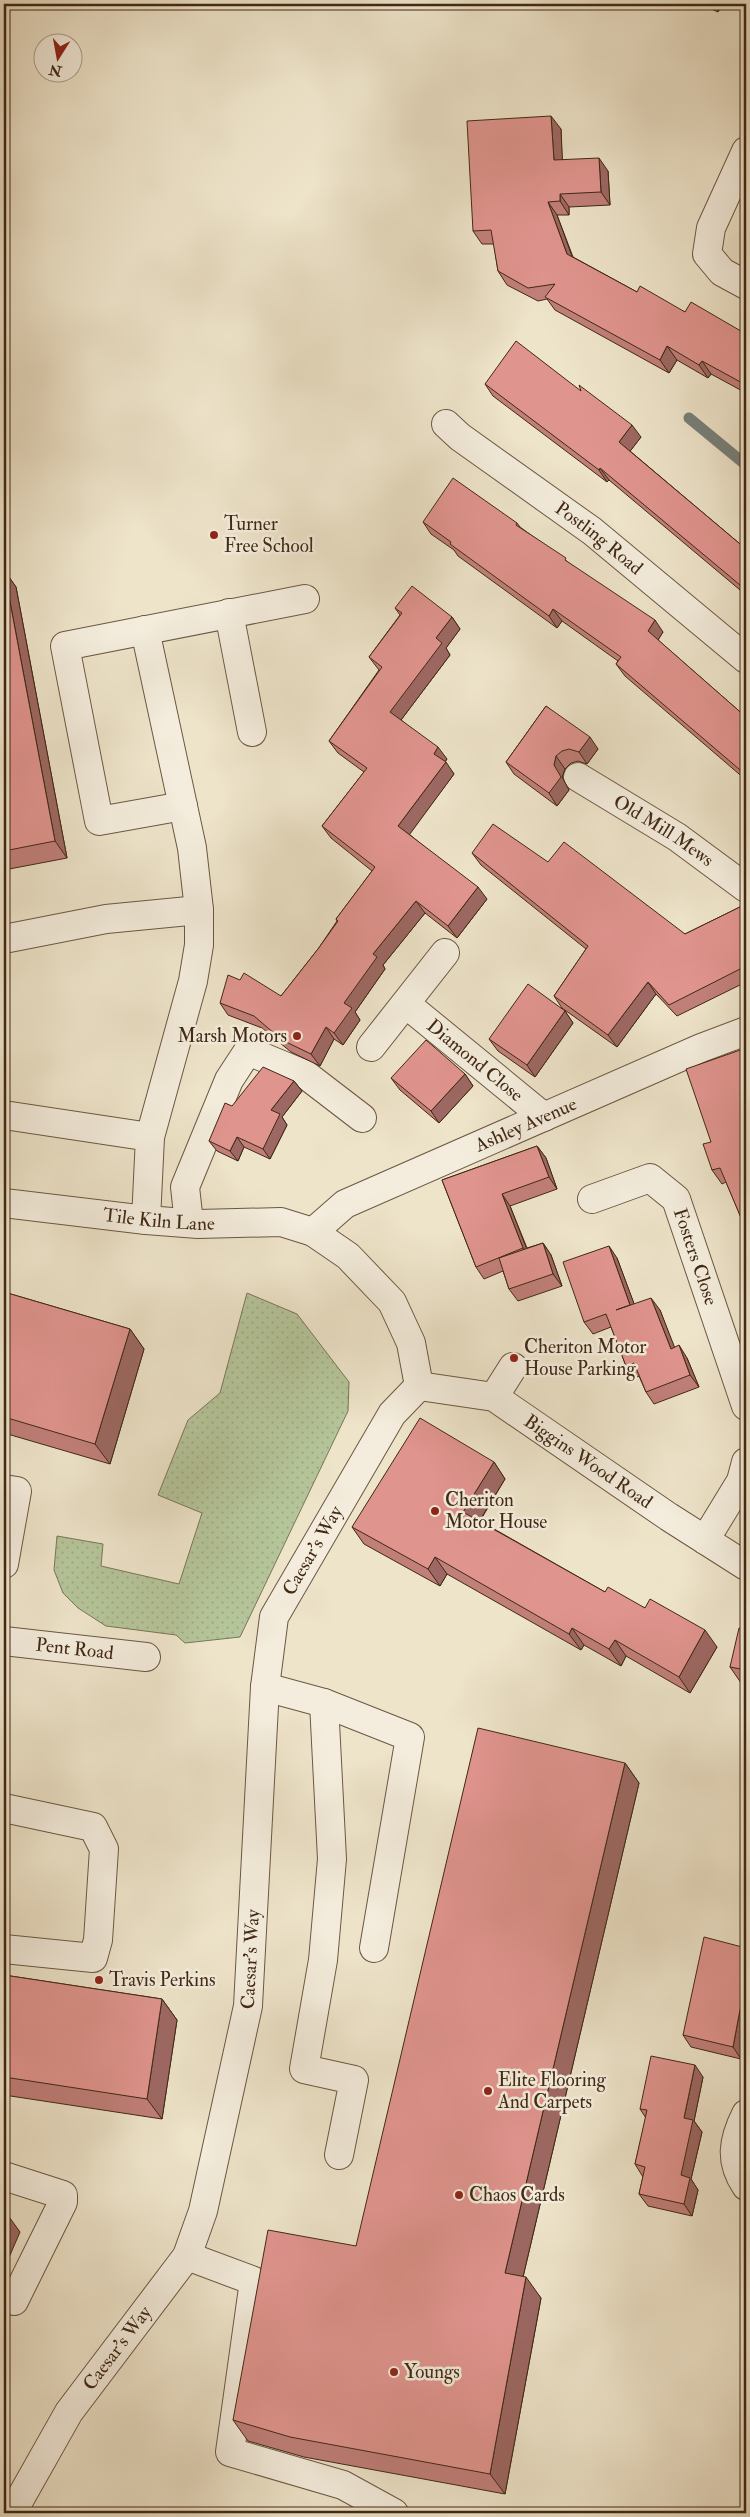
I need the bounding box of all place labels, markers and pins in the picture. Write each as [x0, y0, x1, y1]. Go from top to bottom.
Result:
place label: Turner Free School [224, 512, 314, 558]
marker: Turner Free School [208, 529, 220, 541]
place label: Marsh Motors [177, 1024, 287, 1048]
marker: Marsh Motors [291, 1030, 303, 1042]
place label: Cheriton Motor House Parking [524, 1335, 646, 1381]
marker: Cheriton Motor House Parking [508, 1352, 520, 1364]
place label: Cheriton Motor House [445, 1488, 547, 1534]
marker: Cheriton Motor House [429, 1505, 441, 1517]
place label: Travis Perkins [109, 1968, 215, 1992]
marker: Travis Perkins [93, 1974, 105, 1986]
place label: Elite Flooring And Carpets [497, 2068, 607, 2115]
marker: Elite Flooring And Carpets [482, 2085, 494, 2097]
place label: Chaos Cards [469, 2183, 565, 2207]
marker: Chaos Cards [453, 2189, 465, 2201]
place label: Youngs [404, 2360, 460, 2384]
marker: Youngs [388, 2366, 400, 2378]

